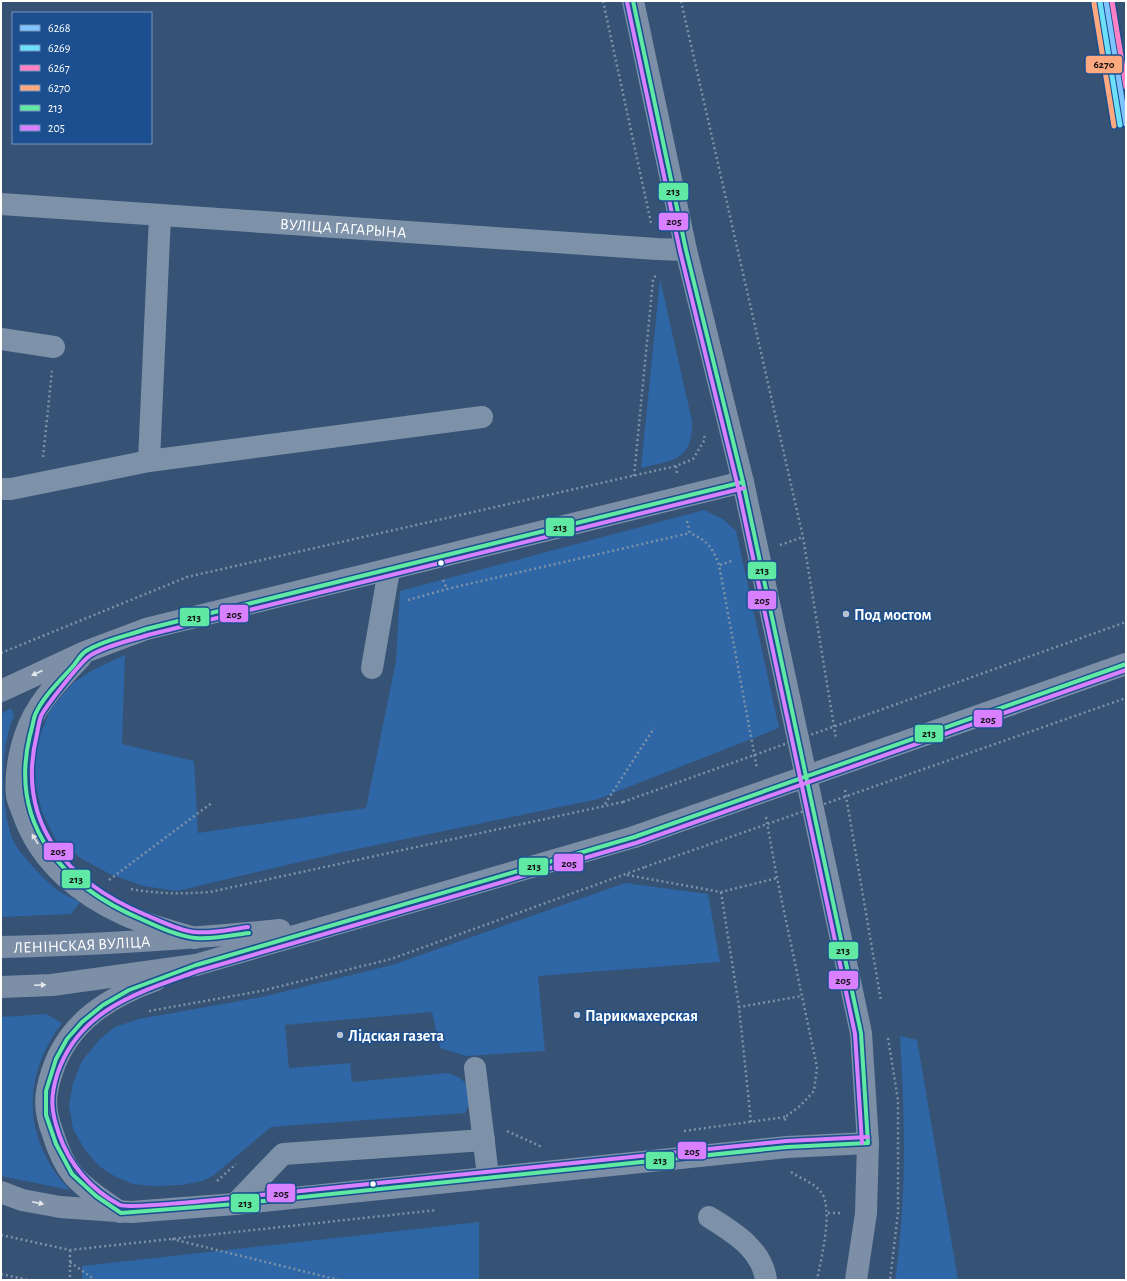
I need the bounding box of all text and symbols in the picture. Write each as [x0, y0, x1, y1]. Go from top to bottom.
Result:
legend [12, 12, 152, 144]
text: 6268 [48, 22, 71, 34]
text: 6269 [48, 42, 71, 54]
line badge: 6270 [1085, 55, 1123, 74]
text: 6270 [1094, 59, 1115, 70]
text: 6267 [48, 62, 70, 74]
text: 6270 [48, 82, 70, 94]
text: 213 [48, 102, 63, 114]
text: 205 [48, 122, 65, 134]
line badge: 213 [658, 182, 689, 201]
text: 213 [666, 186, 680, 197]
line badge: 205 [658, 212, 689, 231]
street label: ВУЛІЦА ГАГАРЫНА [279, 216, 408, 241]
text: 205 [666, 216, 682, 227]
line badge: 213 [545, 517, 575, 537]
text: 213 [553, 522, 567, 533]
unlabelled marker [436, 558, 446, 568]
line badge: 213 [747, 561, 777, 580]
text: 213 [755, 565, 769, 576]
line badge: 205 [747, 590, 777, 610]
text: 205 [754, 595, 770, 606]
line badge: 205 [219, 604, 249, 623]
line badge: 213 [179, 607, 210, 627]
place label: Под мостом [854, 607, 932, 623]
text: 205 [226, 609, 242, 620]
marker: Под мостом [841, 609, 851, 619]
text: 213 [187, 612, 201, 623]
one-way arrow [31, 670, 43, 676]
line badge: 205 [973, 709, 1003, 728]
text: 205 [980, 714, 996, 725]
line badge: 213 [914, 724, 944, 743]
text: 213 [922, 728, 936, 739]
one-way arrow [31, 833, 38, 845]
line badge: 205 [43, 842, 74, 861]
text: 205 [50, 846, 66, 857]
line badge: 205 [553, 853, 584, 872]
line badge: 213 [518, 857, 549, 876]
text: 205 [561, 858, 577, 869]
text: 213 [527, 861, 541, 872]
line badge: 213 [61, 869, 91, 889]
text: 213 [69, 874, 83, 885]
street label: ЛЕНІНСКАЯ ВУЛІЦА [13, 933, 151, 956]
line badge: 213 [828, 941, 859, 960]
text: 213 [836, 945, 850, 956]
line badge: 205 [828, 970, 859, 990]
text: 205 [835, 975, 851, 986]
one-way arrow [34, 982, 46, 989]
place label: Парикмахерская [585, 1008, 698, 1024]
marker: Парикмахерская [572, 1010, 582, 1020]
place label: Лідская газета [348, 1028, 445, 1044]
marker: Лідская газета [335, 1030, 345, 1040]
line badge: 205 [677, 1141, 707, 1160]
text: 205 [684, 1146, 700, 1157]
line badge: 213 [645, 1151, 675, 1170]
text: 213 [653, 1155, 667, 1166]
unlabelled marker [368, 1179, 378, 1189]
line badge: 205 [266, 1183, 296, 1203]
text: 205 [273, 1188, 289, 1199]
line badge: 213 [230, 1193, 260, 1213]
text: 213 [238, 1198, 252, 1209]
one-way arrow [32, 1200, 45, 1206]

